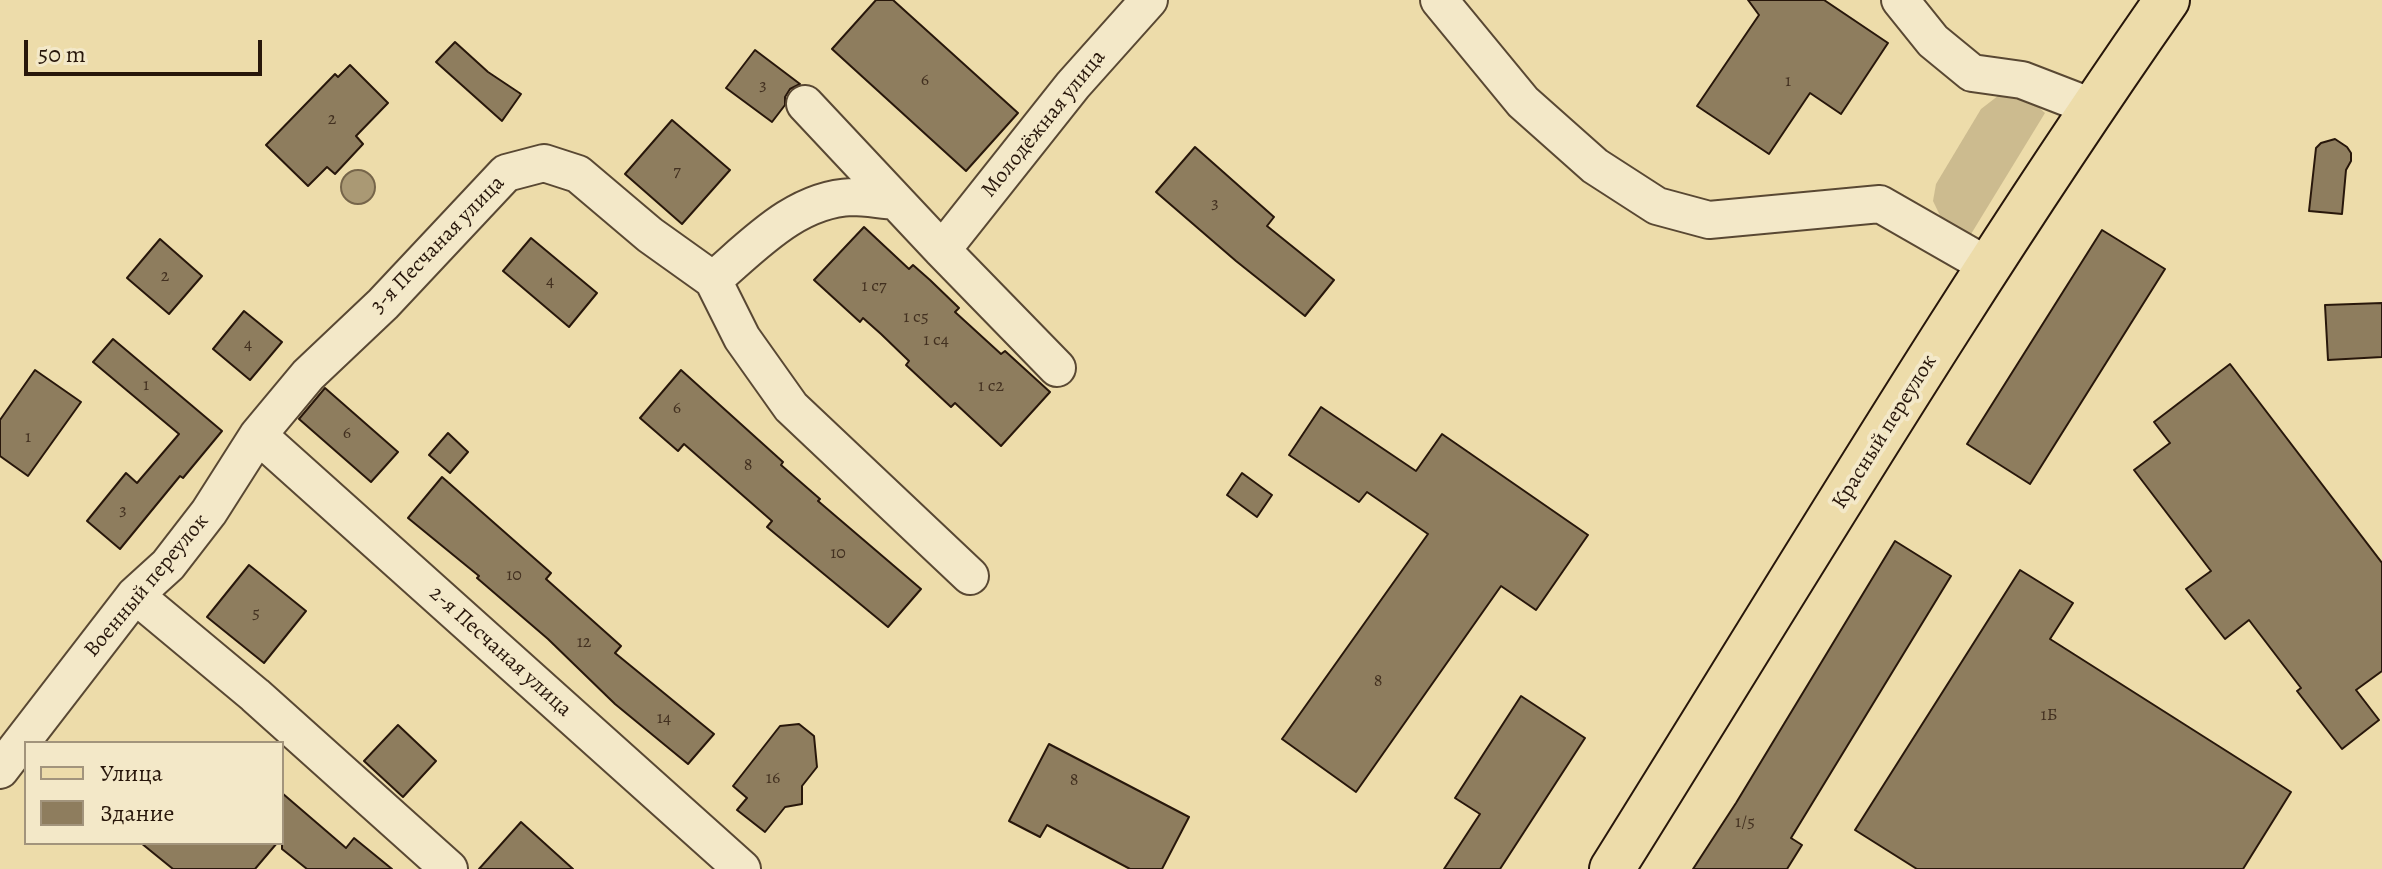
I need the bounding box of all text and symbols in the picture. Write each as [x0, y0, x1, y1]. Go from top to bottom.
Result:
scale bar [28, 24, 266, 74]
text: 50 m [38, 38, 86, 70]
street label: Молодёжная улица [976, 45, 1112, 203]
house number: 6 [921, 70, 929, 92]
house number: 1 [1785, 71, 1791, 93]
house number: 3 [759, 75, 767, 97]
house number: 2 [328, 109, 336, 131]
house number: 7 [673, 161, 681, 183]
street label: 3-я Песчаная улица [365, 171, 511, 319]
house number: 3 [1211, 193, 1219, 215]
house number: 2 [161, 266, 169, 288]
house number: 4 [546, 271, 554, 293]
house number: 1 с7 [861, 276, 887, 298]
house number: 1 с5 [903, 307, 929, 329]
house number: 1 с4 [923, 330, 949, 352]
house number: 4 [244, 334, 252, 356]
street label: Красный переулок [1827, 350, 1943, 514]
house number: 1 [143, 375, 149, 397]
house number: 1 с2 [978, 376, 1004, 398]
house number: 6 [673, 398, 681, 420]
house number: 6 [343, 423, 351, 445]
house number: 1 [25, 427, 31, 449]
house number: 8 [744, 455, 752, 477]
house number: 3 [119, 500, 127, 522]
street label: Военный переулок [79, 509, 215, 663]
house number: 10 [830, 543, 846, 565]
house number: 10 [506, 565, 522, 587]
street label: 2-я Песчаная улица [423, 581, 577, 723]
house number: 5 [252, 603, 260, 625]
house number: 12 [577, 632, 591, 654]
house number: 8 [1374, 671, 1382, 693]
house number: 1Б [2041, 705, 2057, 727]
house number: 14 [657, 708, 671, 730]
legend [24, 741, 284, 845]
text: Улица [100, 757, 163, 789]
house number: 16 [766, 768, 780, 790]
house number: 8 [1070, 770, 1078, 792]
text: Здание [100, 797, 175, 829]
house number: 1/5 [1735, 812, 1755, 834]

